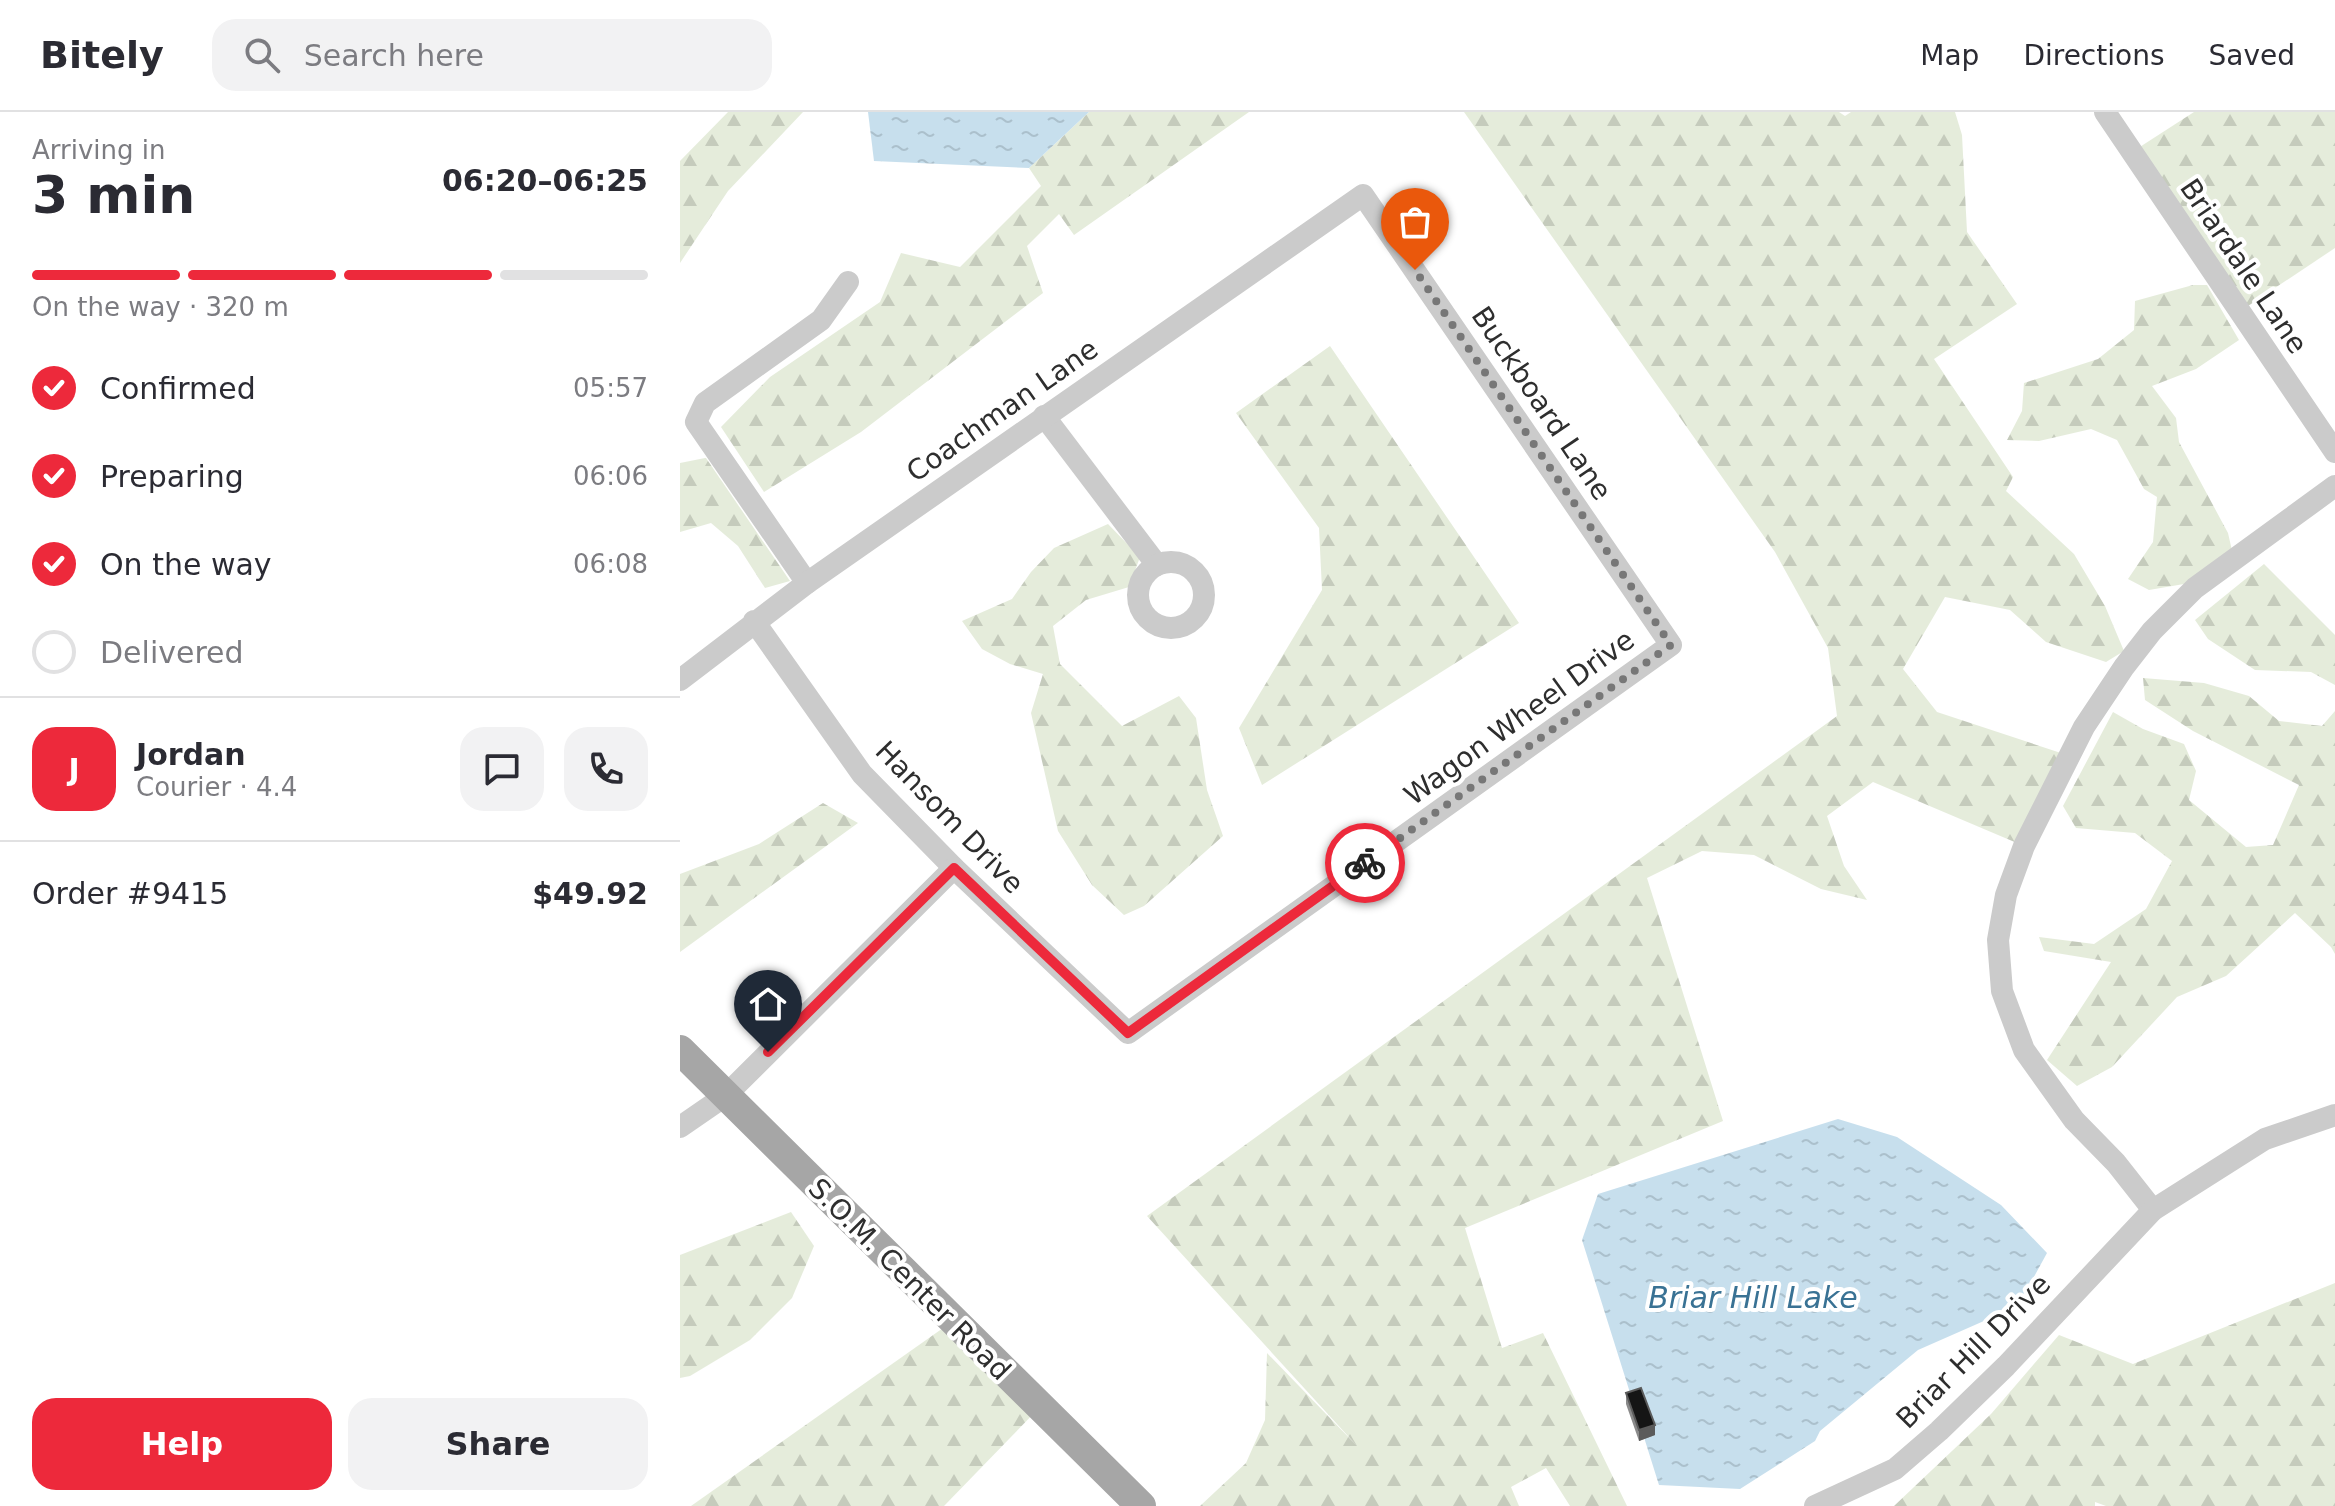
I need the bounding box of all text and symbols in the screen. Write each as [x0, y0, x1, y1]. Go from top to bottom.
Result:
search box [212, 19, 772, 91]
text: Bitely [40, 33, 164, 77]
icon: search [240, 33, 284, 77]
text: Search here [304, 38, 484, 73]
text: Map [1920, 39, 1979, 72]
text: Directions [2023, 39, 2164, 72]
text: Saved [2208, 39, 2295, 72]
text: Arriving in [32, 135, 166, 165]
text: 06:20–06:25 [442, 163, 648, 198]
text: 3 min [32, 165, 195, 225]
street label: Briardale Lane [2173, 173, 2314, 360]
pin [1381, 188, 1449, 270]
icon: bag [1393, 200, 1437, 244]
text: On the way · 320 m [32, 292, 289, 322]
street label: Buckboard Lane [1465, 300, 1618, 506]
street label: Coachman Lane [900, 332, 1104, 489]
icon: check [32, 366, 76, 410]
text: Confirmed [100, 371, 256, 406]
text: 05:57 [573, 373, 648, 403]
icon: check [32, 454, 76, 498]
text: Preparing [100, 459, 244, 494]
text: 06:06 [573, 461, 648, 491]
icon: check [32, 542, 76, 586]
text: On the way [100, 547, 272, 582]
text: 06:08 [573, 549, 648, 579]
street label: Wagon Wheel Drive [1398, 623, 1641, 812]
text: Delivered [100, 635, 244, 670]
button: chat [460, 727, 544, 811]
button: phone [564, 727, 648, 811]
street label: Hansom Drive [869, 734, 1030, 900]
text: Jordan [136, 737, 246, 772]
text: J [68, 752, 80, 787]
text: Courier · 4.4 [136, 772, 297, 802]
courier [1325, 823, 1405, 903]
icon: bike [1343, 841, 1387, 885]
text: Order #9415 [32, 876, 228, 911]
text: $49.92 [532, 876, 648, 911]
pin [734, 970, 802, 1052]
icon: home [746, 982, 790, 1026]
street label: S.O.M. Center Road [802, 1172, 1017, 1387]
street label: Briar Hill Drive [1890, 1268, 2057, 1435]
water label: Briar Hill Lake [1648, 1280, 1858, 1315]
button: Help [32, 1398, 332, 1490]
button: Share [348, 1398, 648, 1490]

